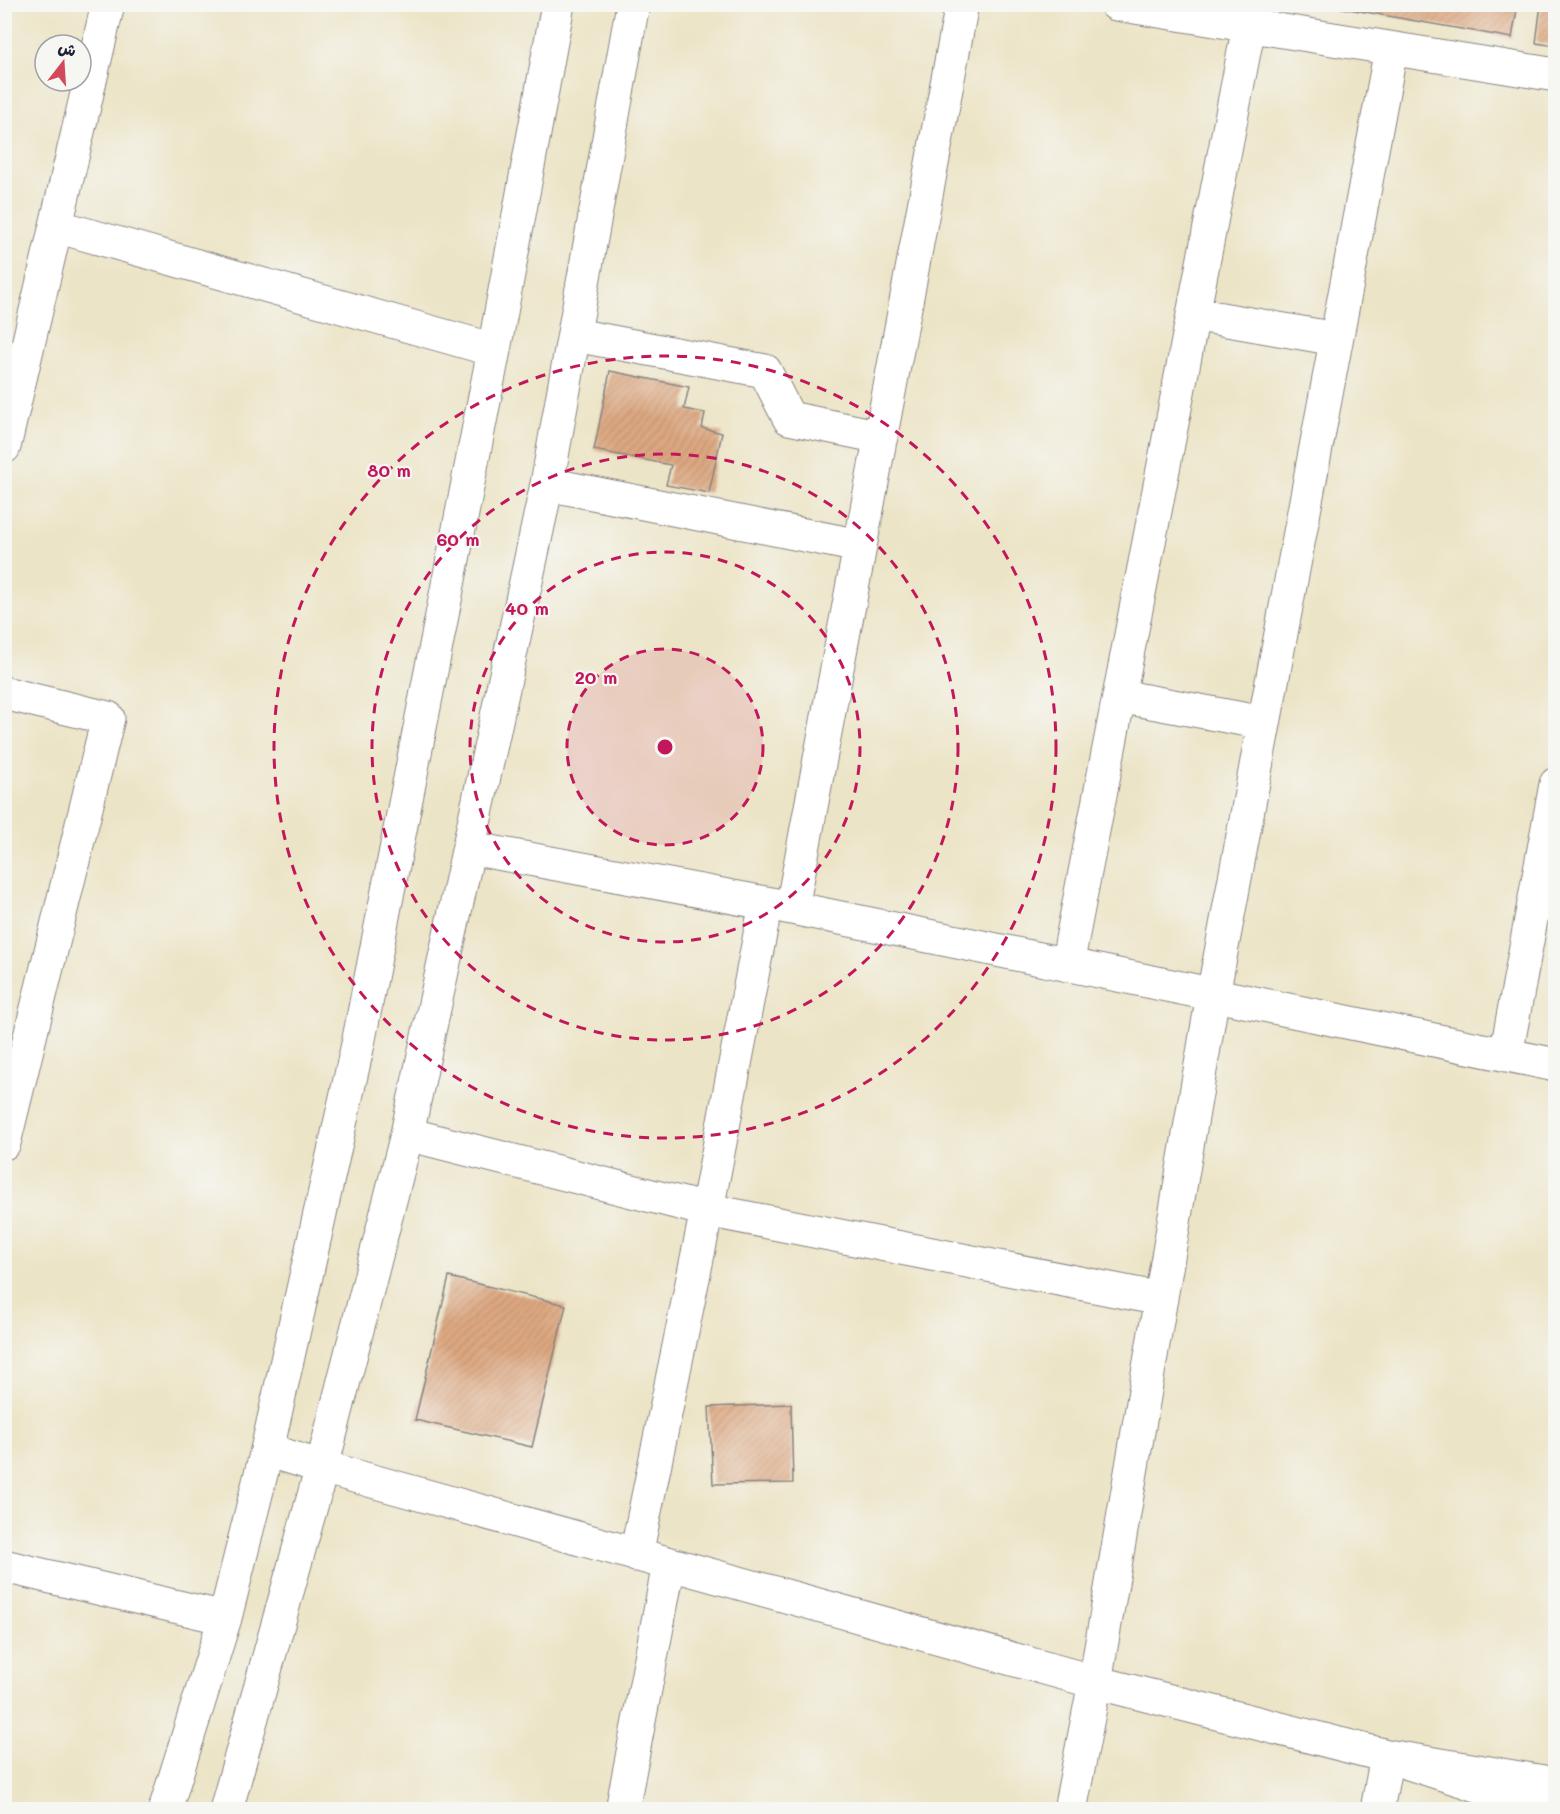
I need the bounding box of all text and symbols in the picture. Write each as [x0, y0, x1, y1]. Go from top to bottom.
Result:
north arrow [33, 33, 93, 93]
text: ش [56, 36, 79, 61]
text: 80 m [367, 458, 411, 482]
text: 60 m [436, 527, 480, 551]
text: 40 m [505, 596, 549, 620]
text: 20 m [575, 665, 617, 689]
centre of rings [655, 737, 675, 757]

